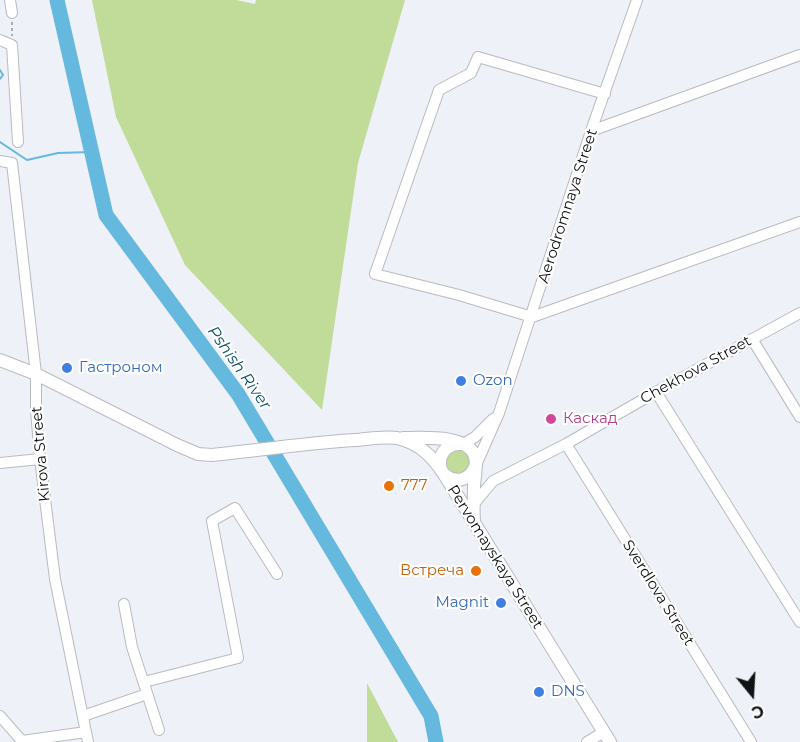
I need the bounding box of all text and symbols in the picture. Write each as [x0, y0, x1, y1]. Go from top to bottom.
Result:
street label: Aerodromnaya Street [535, 127, 601, 285]
water label: Pshish River [203, 323, 275, 413]
street label: Chekhova Street [637, 332, 755, 408]
place label: Гастроном [79, 359, 163, 377]
marker: Гастроном [60, 361, 74, 375]
place label: Ozon [473, 372, 513, 390]
marker: Ozon [454, 374, 468, 388]
street label: Kirova Street [28, 406, 54, 502]
place label: Каскад [563, 410, 618, 428]
marker: Каскад [544, 412, 558, 426]
place label: 777 [401, 477, 428, 495]
marker: 777 [382, 479, 396, 493]
street label: Pervomayskaya Street [443, 482, 547, 632]
street label: Sverdlova Street [618, 537, 698, 649]
place label: Встреча [400, 562, 464, 580]
marker: Встреча [469, 564, 483, 578]
place label: Magnit [435, 594, 489, 612]
marker: Magnit [494, 596, 508, 610]
north arrow [722, 664, 782, 724]
place label: DNS [551, 683, 585, 701]
marker: DNS [532, 685, 546, 699]
text: С [749, 701, 766, 722]

